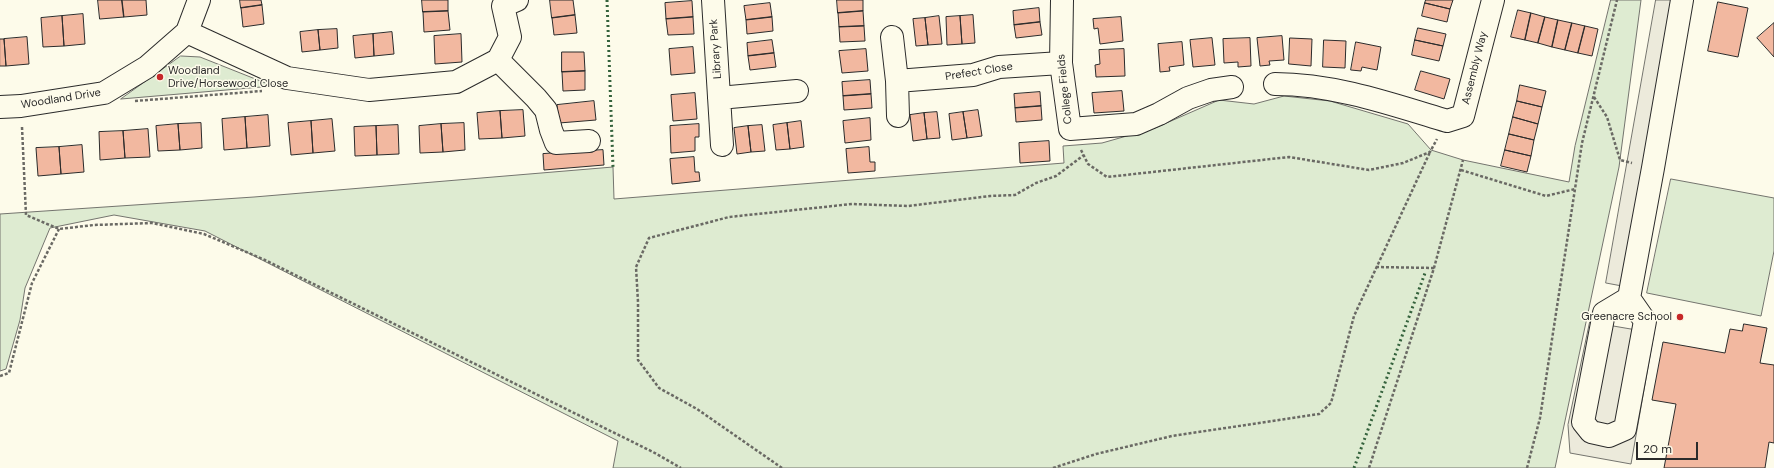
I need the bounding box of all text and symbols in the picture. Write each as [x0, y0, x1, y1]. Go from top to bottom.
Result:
street label: Library Park [707, 19, 725, 79]
street label: Assembly Way [1460, 30, 1490, 106]
street label: College Fields [1055, 53, 1075, 125]
street label: Prefect Close [944, 60, 1014, 84]
place label: Woodland Drive/Horsewood Close [168, 64, 288, 90]
marker: Woodland Drive/Horsewood Close [155, 72, 165, 82]
street label: Woodland Drive [20, 86, 102, 112]
place label: Greenacre School [1581, 310, 1672, 324]
marker: Greenacre School [1675, 312, 1685, 322]
scale bar [1638, 434, 1700, 460]
text: 20 m [1643, 441, 1672, 457]

